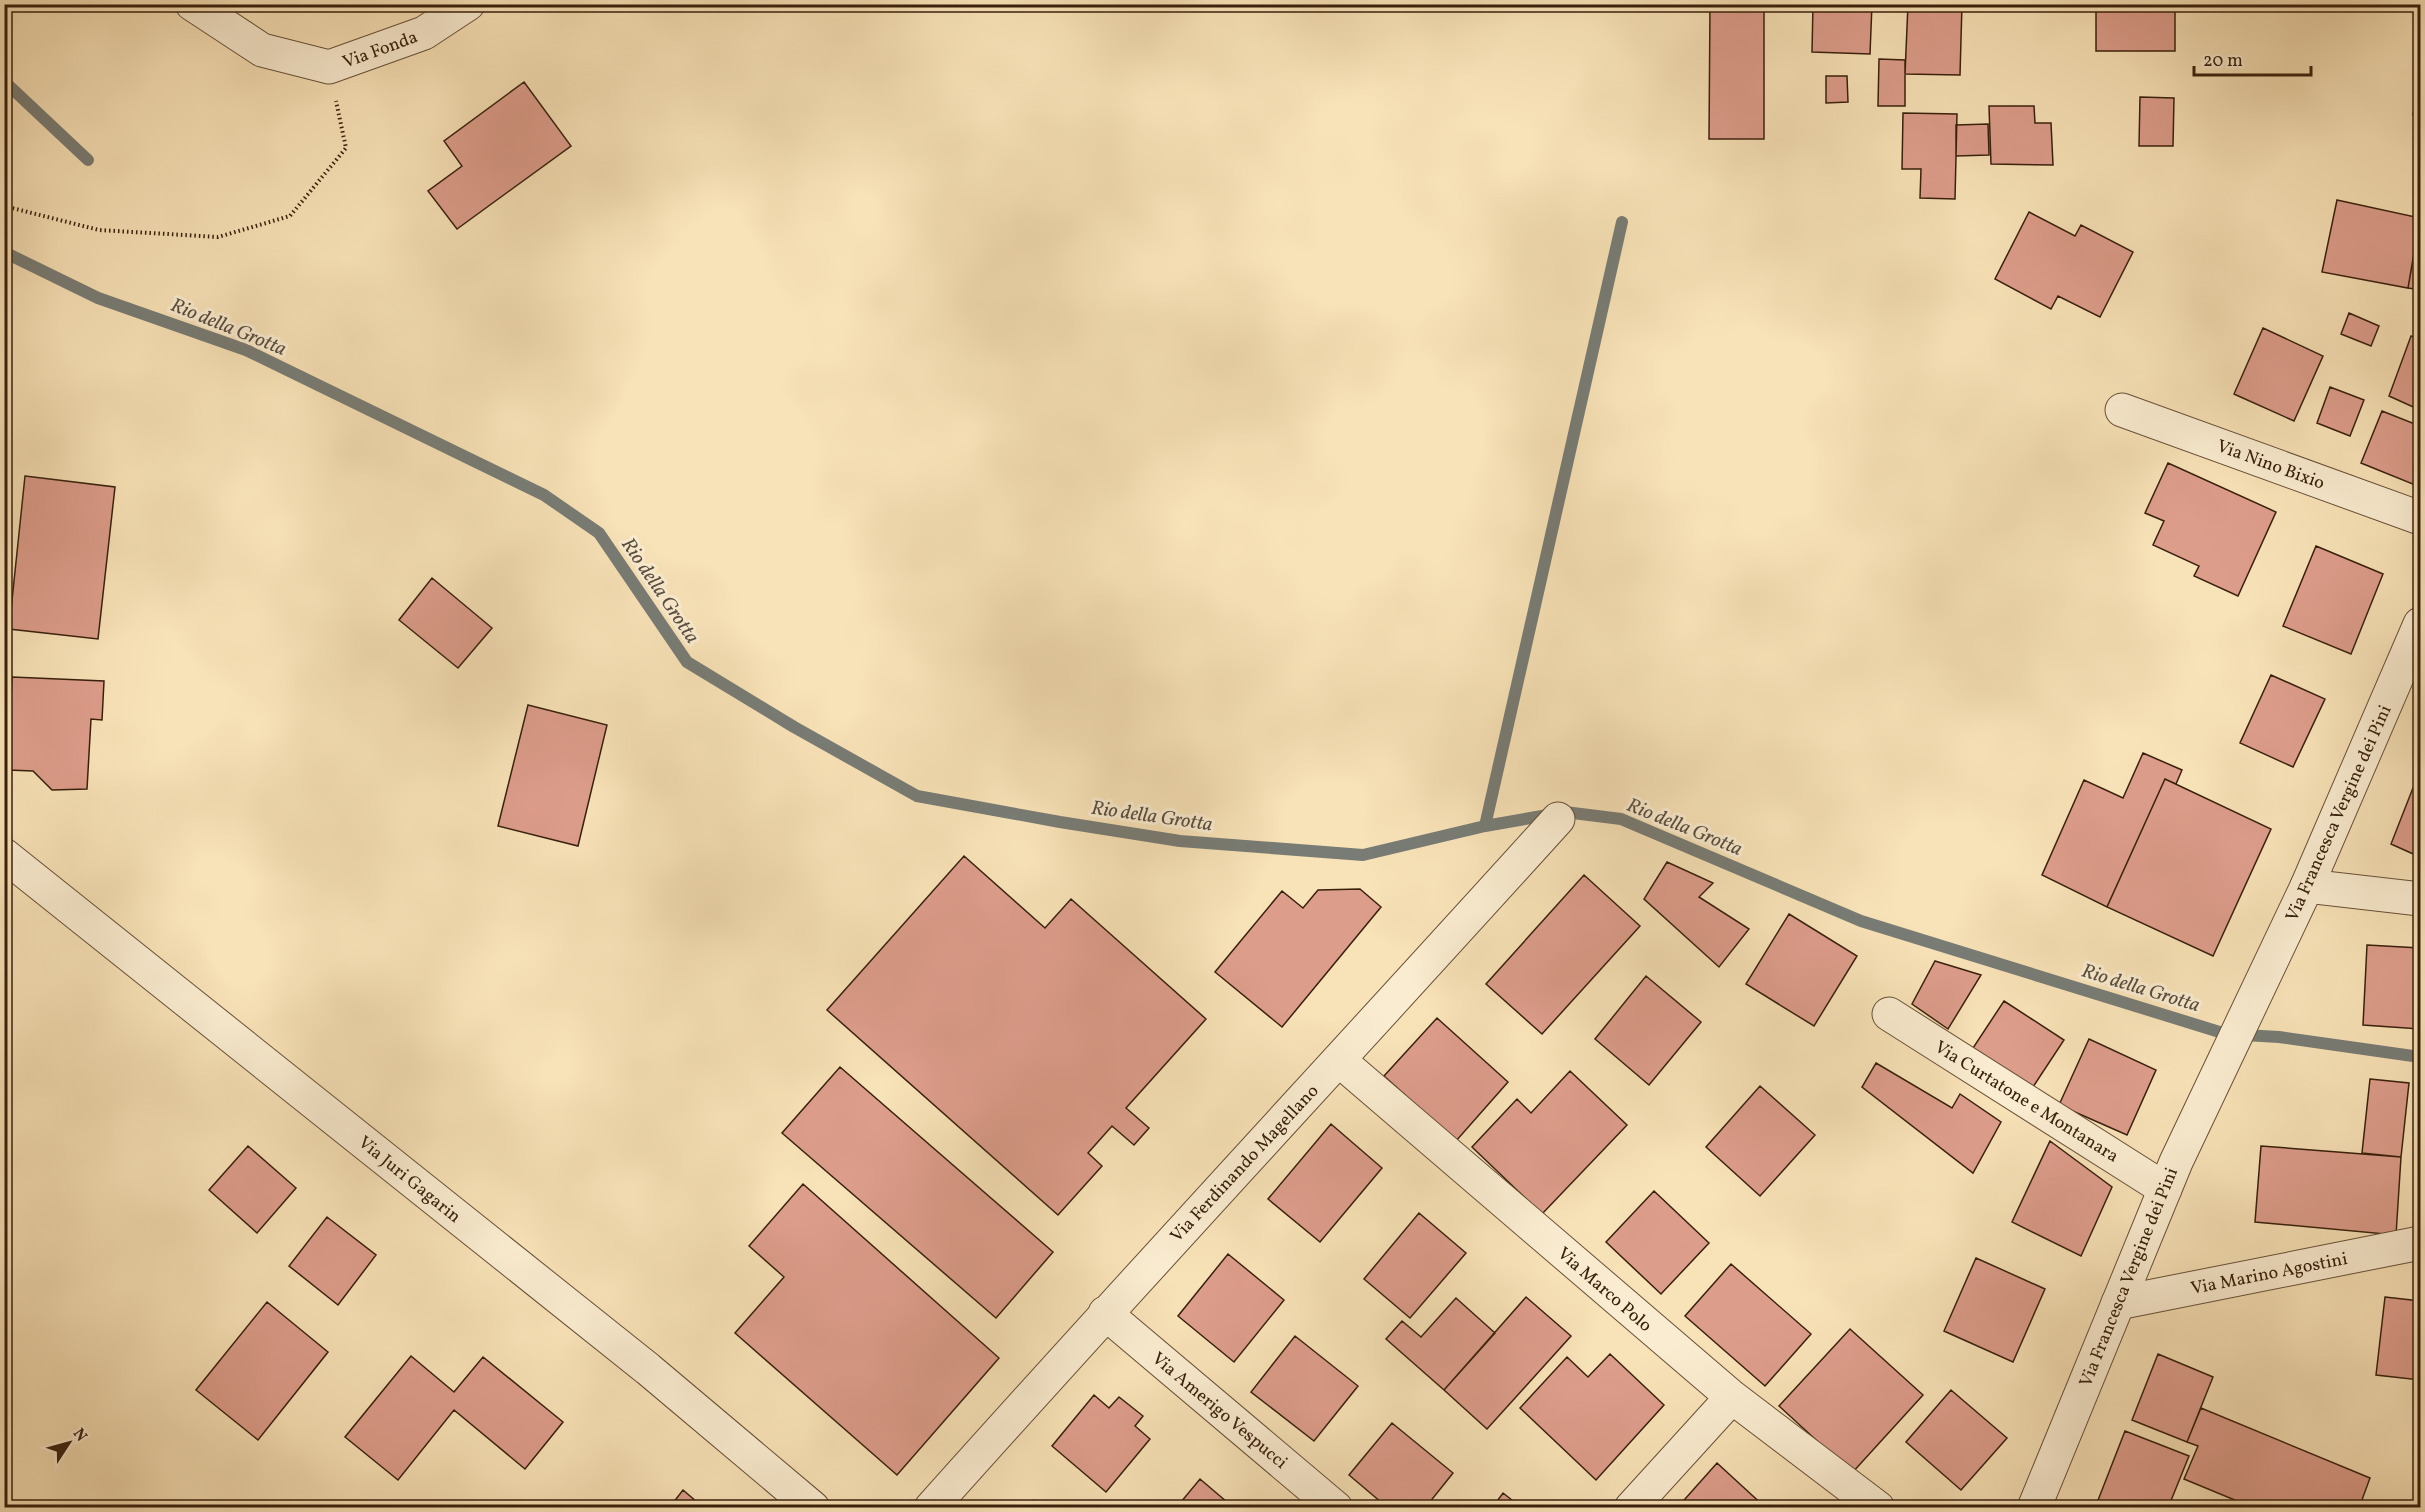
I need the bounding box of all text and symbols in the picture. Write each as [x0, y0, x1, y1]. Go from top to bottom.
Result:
street label: Via Fonda [340, 25, 421, 76]
scale bar [2194, 39, 2311, 77]
text: 20 m [2203, 49, 2243, 74]
water label: Rio della Grotta [166, 292, 290, 364]
street label: Via Nino Bixio [2213, 434, 2328, 497]
water label: Rio della Grotta [613, 533, 705, 650]
street label: Via Francesca Vergine dei Pini [2280, 701, 2398, 926]
water label: Rio della Grotta [1622, 792, 1746, 864]
water label: Rio della Grotta [1089, 795, 1214, 839]
water label: Rio della Grotta [2078, 958, 2203, 1020]
street label: Via Curtatone e Montanara [1929, 1035, 2123, 1169]
street label: Via Ferdinando Magellano [1165, 1080, 1325, 1248]
street label: Via Juri Gagarin [352, 1131, 466, 1230]
street label: Via Francesca Vergine dei Pini [2074, 1164, 2185, 1391]
street label: Via Marco Polo [1551, 1242, 1657, 1338]
street label: Via Marino Agostini [2189, 1247, 2350, 1302]
street label: Via Amerigo Vespucci [1146, 1347, 1292, 1475]
north arrow [39, 1413, 99, 1473]
text: N [67, 1424, 92, 1447]

